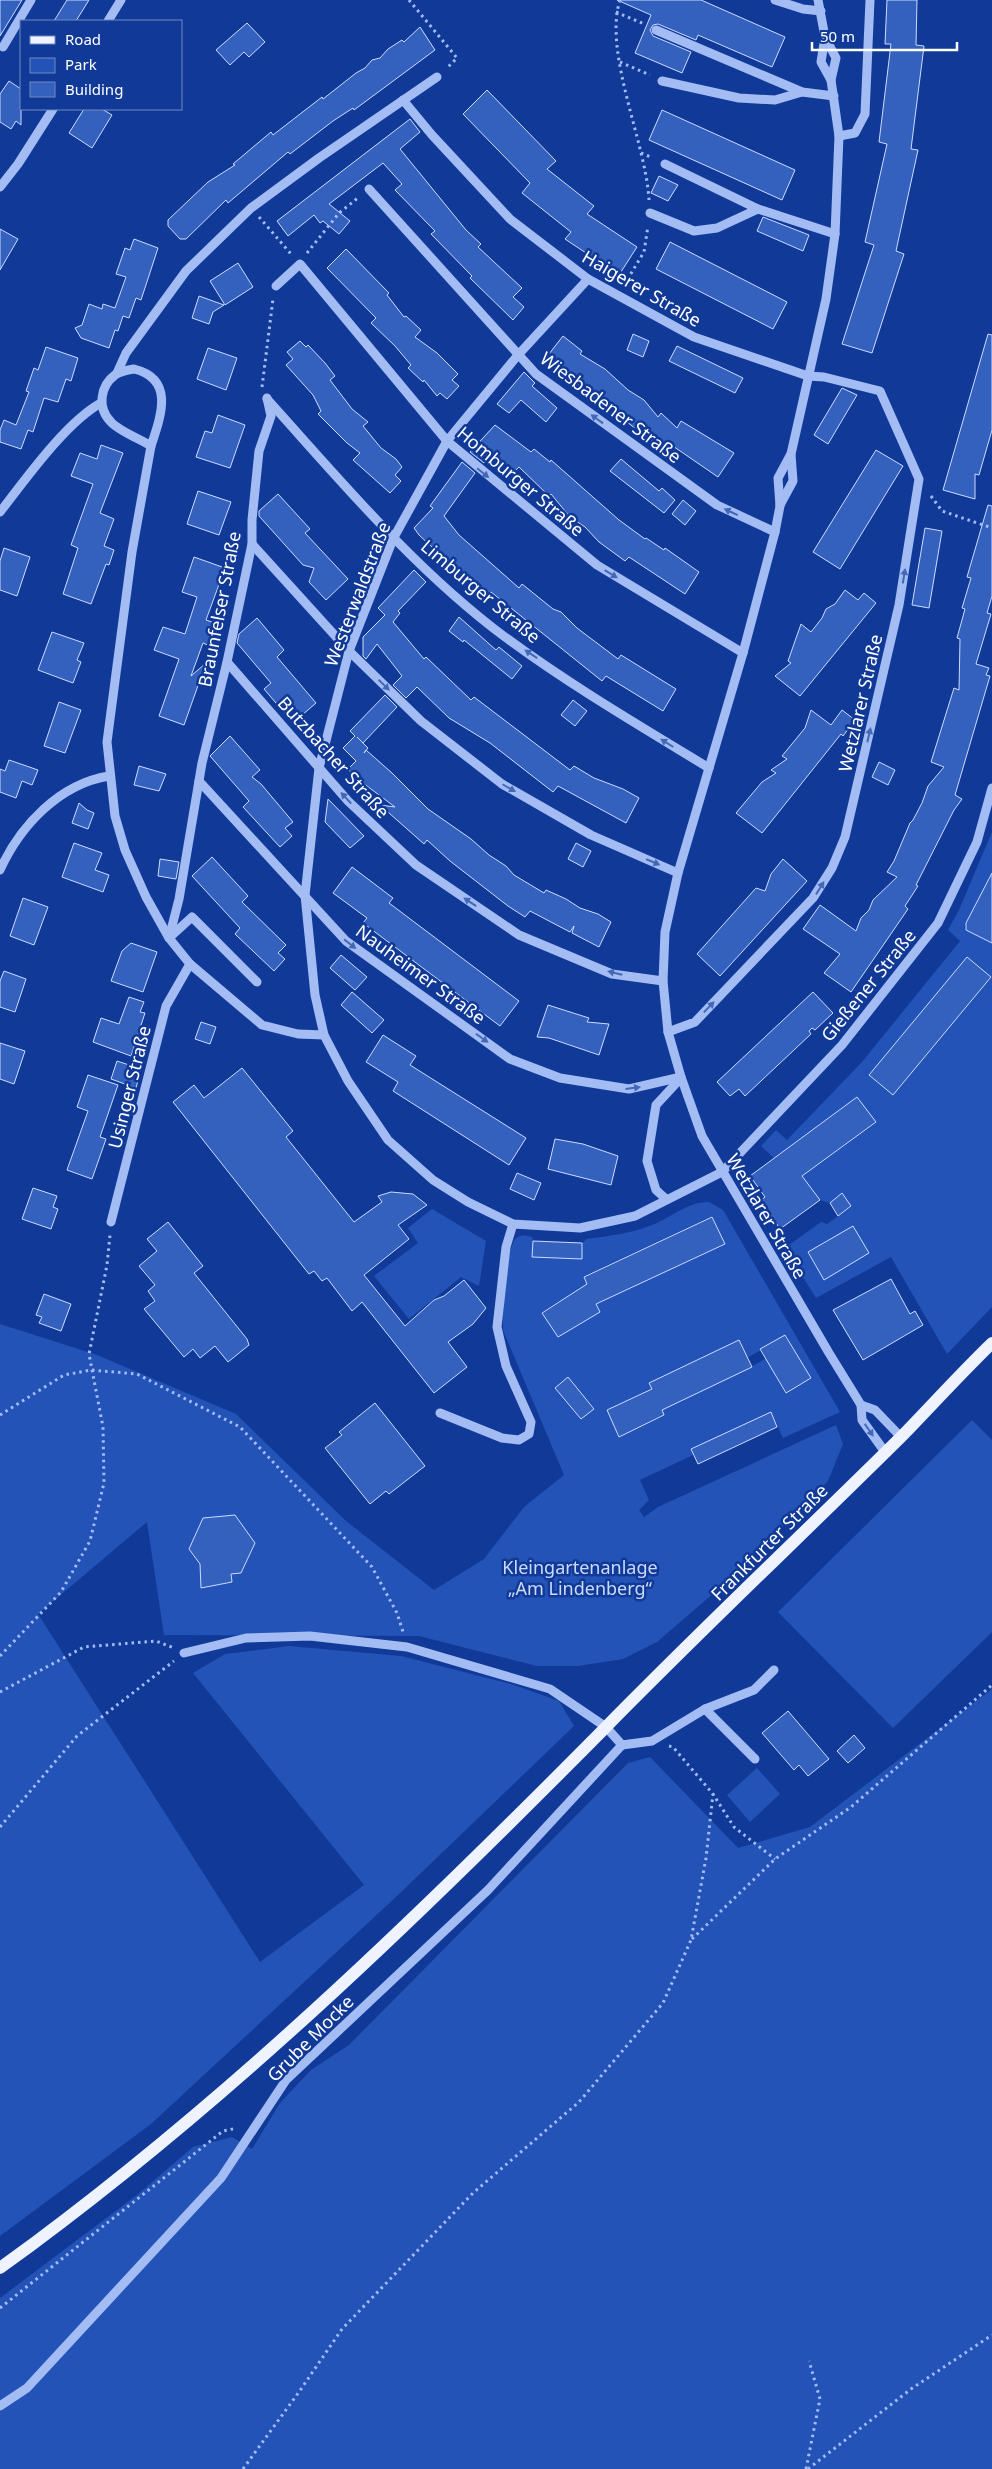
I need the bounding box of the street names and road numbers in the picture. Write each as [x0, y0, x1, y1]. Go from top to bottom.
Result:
street label: Haigerer Straße [578, 244, 706, 332]
street label: Wiesbadener Straße [535, 346, 687, 468]
street label: Homburger Straße [452, 421, 590, 541]
street label: Westerwaldstraße [318, 518, 396, 670]
street label: Braunfelser Straße [192, 529, 246, 689]
street label: Limburger Straße [416, 534, 546, 648]
street label: Wetzlarer Straße [832, 632, 888, 774]
street label: Butzbacher Straße [273, 691, 395, 823]
street label: Nauheimer Straße [351, 919, 491, 1029]
street label: Gießener Straße [815, 924, 921, 1046]
street label: Usinger Straße [102, 1023, 156, 1151]
street label: Wetzlarer Straße [721, 1149, 813, 1283]
street label: Frankfurter Straße [705, 1478, 833, 1606]
street label: Grube Mocke [261, 1989, 359, 2087]

